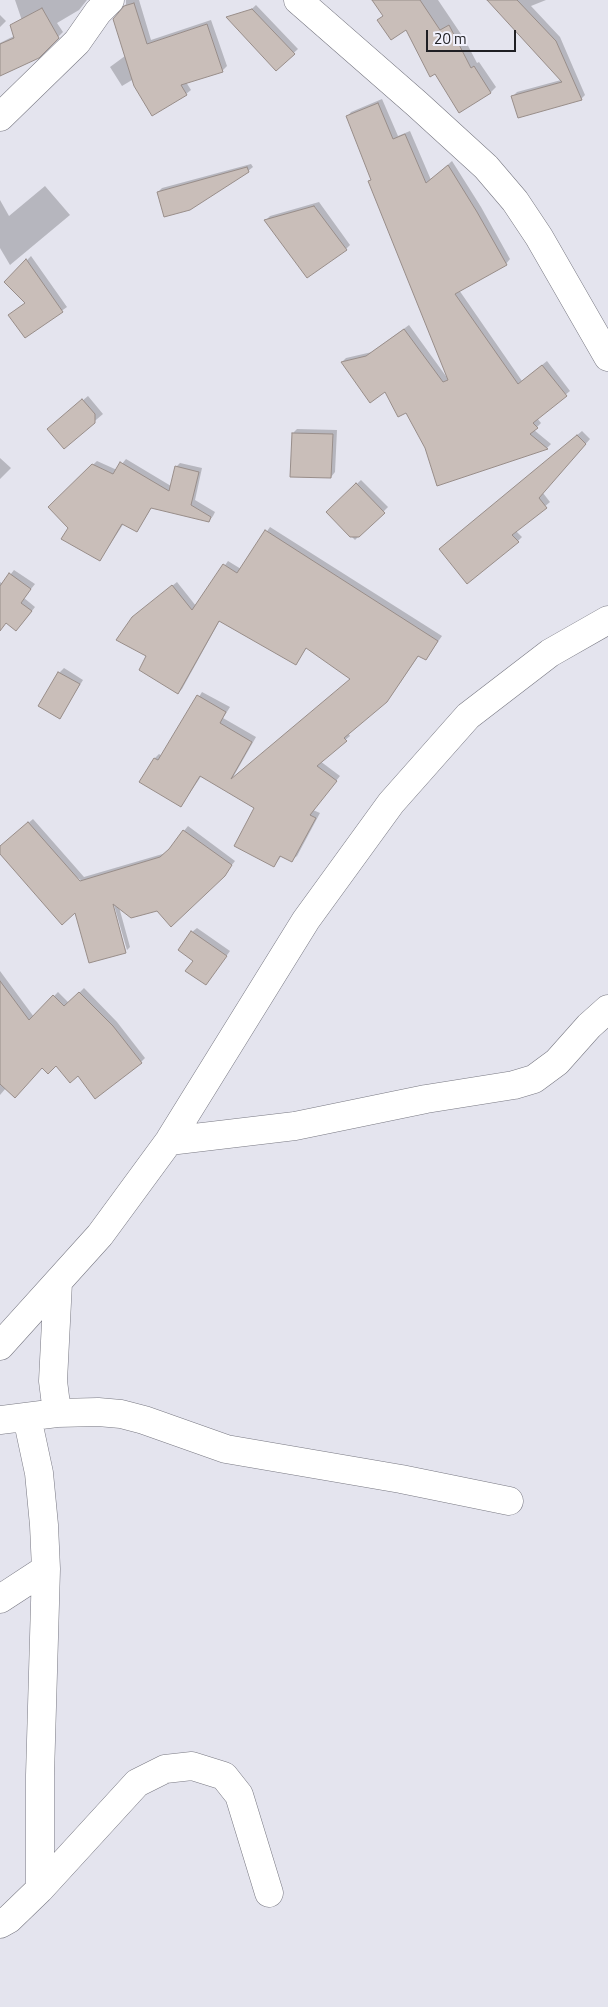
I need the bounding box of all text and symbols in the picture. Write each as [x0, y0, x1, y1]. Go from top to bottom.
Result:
scale bar [428, 20, 518, 52]
text: 20 m [434, 27, 467, 50]

